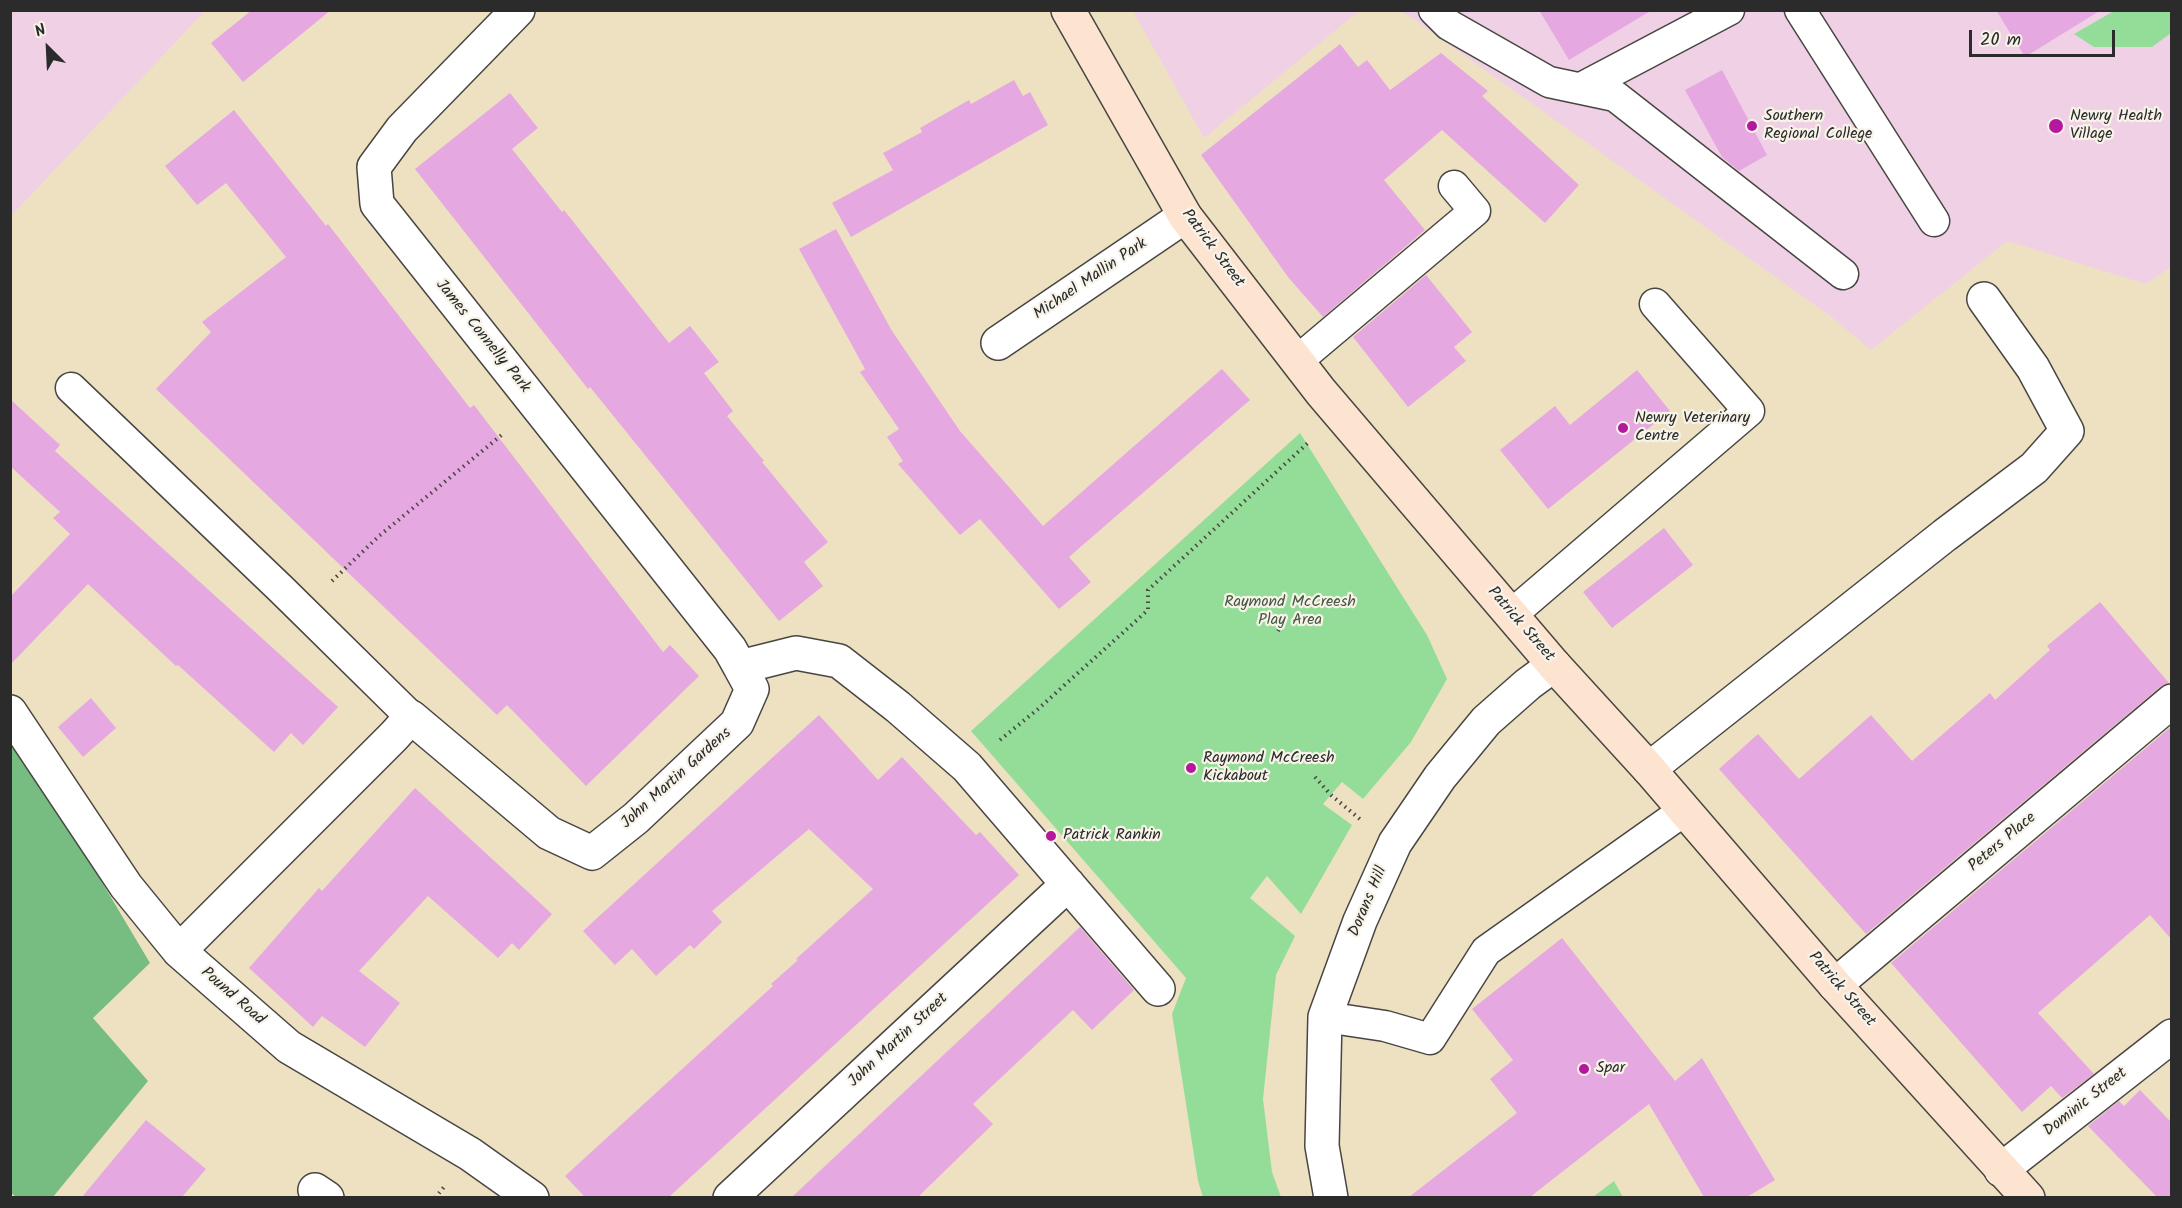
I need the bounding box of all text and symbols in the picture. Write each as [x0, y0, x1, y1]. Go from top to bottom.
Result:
north arrow [18, 18, 78, 78]
text: N [31, 18, 50, 45]
scale bar [1972, 18, 2118, 56]
text: 20 m [1980, 26, 2021, 55]
place label: Southern Regional College [1764, 107, 1872, 145]
place label: Newry Health Village [2070, 107, 2162, 145]
marker: Newry Health Village [2047, 117, 2065, 135]
marker: Southern Regional College [1745, 119, 1759, 133]
street label: Patrick Street [1176, 206, 1248, 292]
street label: Michael Mallin Park [1031, 235, 1151, 325]
street label: James Connelly Park [430, 277, 534, 397]
place label: Newry Veterinary Centre [1635, 409, 1750, 447]
marker: Newry Veterinary Centre [1616, 421, 1630, 435]
street label: Patrick Street [1482, 584, 1558, 666]
park label: Raymond McCreesh Play Area [1224, 593, 1356, 631]
street label: John Martin Gardens [618, 724, 736, 834]
place label: Raymond McCreesh Kickabout [1203, 749, 1335, 787]
marker: Raymond McCreesh Kickabout [1184, 761, 1198, 775]
street label: Peters Place [1965, 809, 2041, 877]
place label: Patrick Rankin [1063, 826, 1161, 846]
marker: Patrick Rankin [1044, 829, 1058, 843]
street label: Dorans Hill [1346, 864, 1392, 940]
street label: Patrick Street [1803, 949, 1879, 1031]
street label: Pound Road [196, 964, 268, 1030]
street label: John Martin Street [845, 990, 953, 1092]
place label: Spar [1596, 1059, 1625, 1079]
marker: Spar [1577, 1062, 1591, 1076]
street label: Dominic Street [2040, 1064, 2132, 1142]

